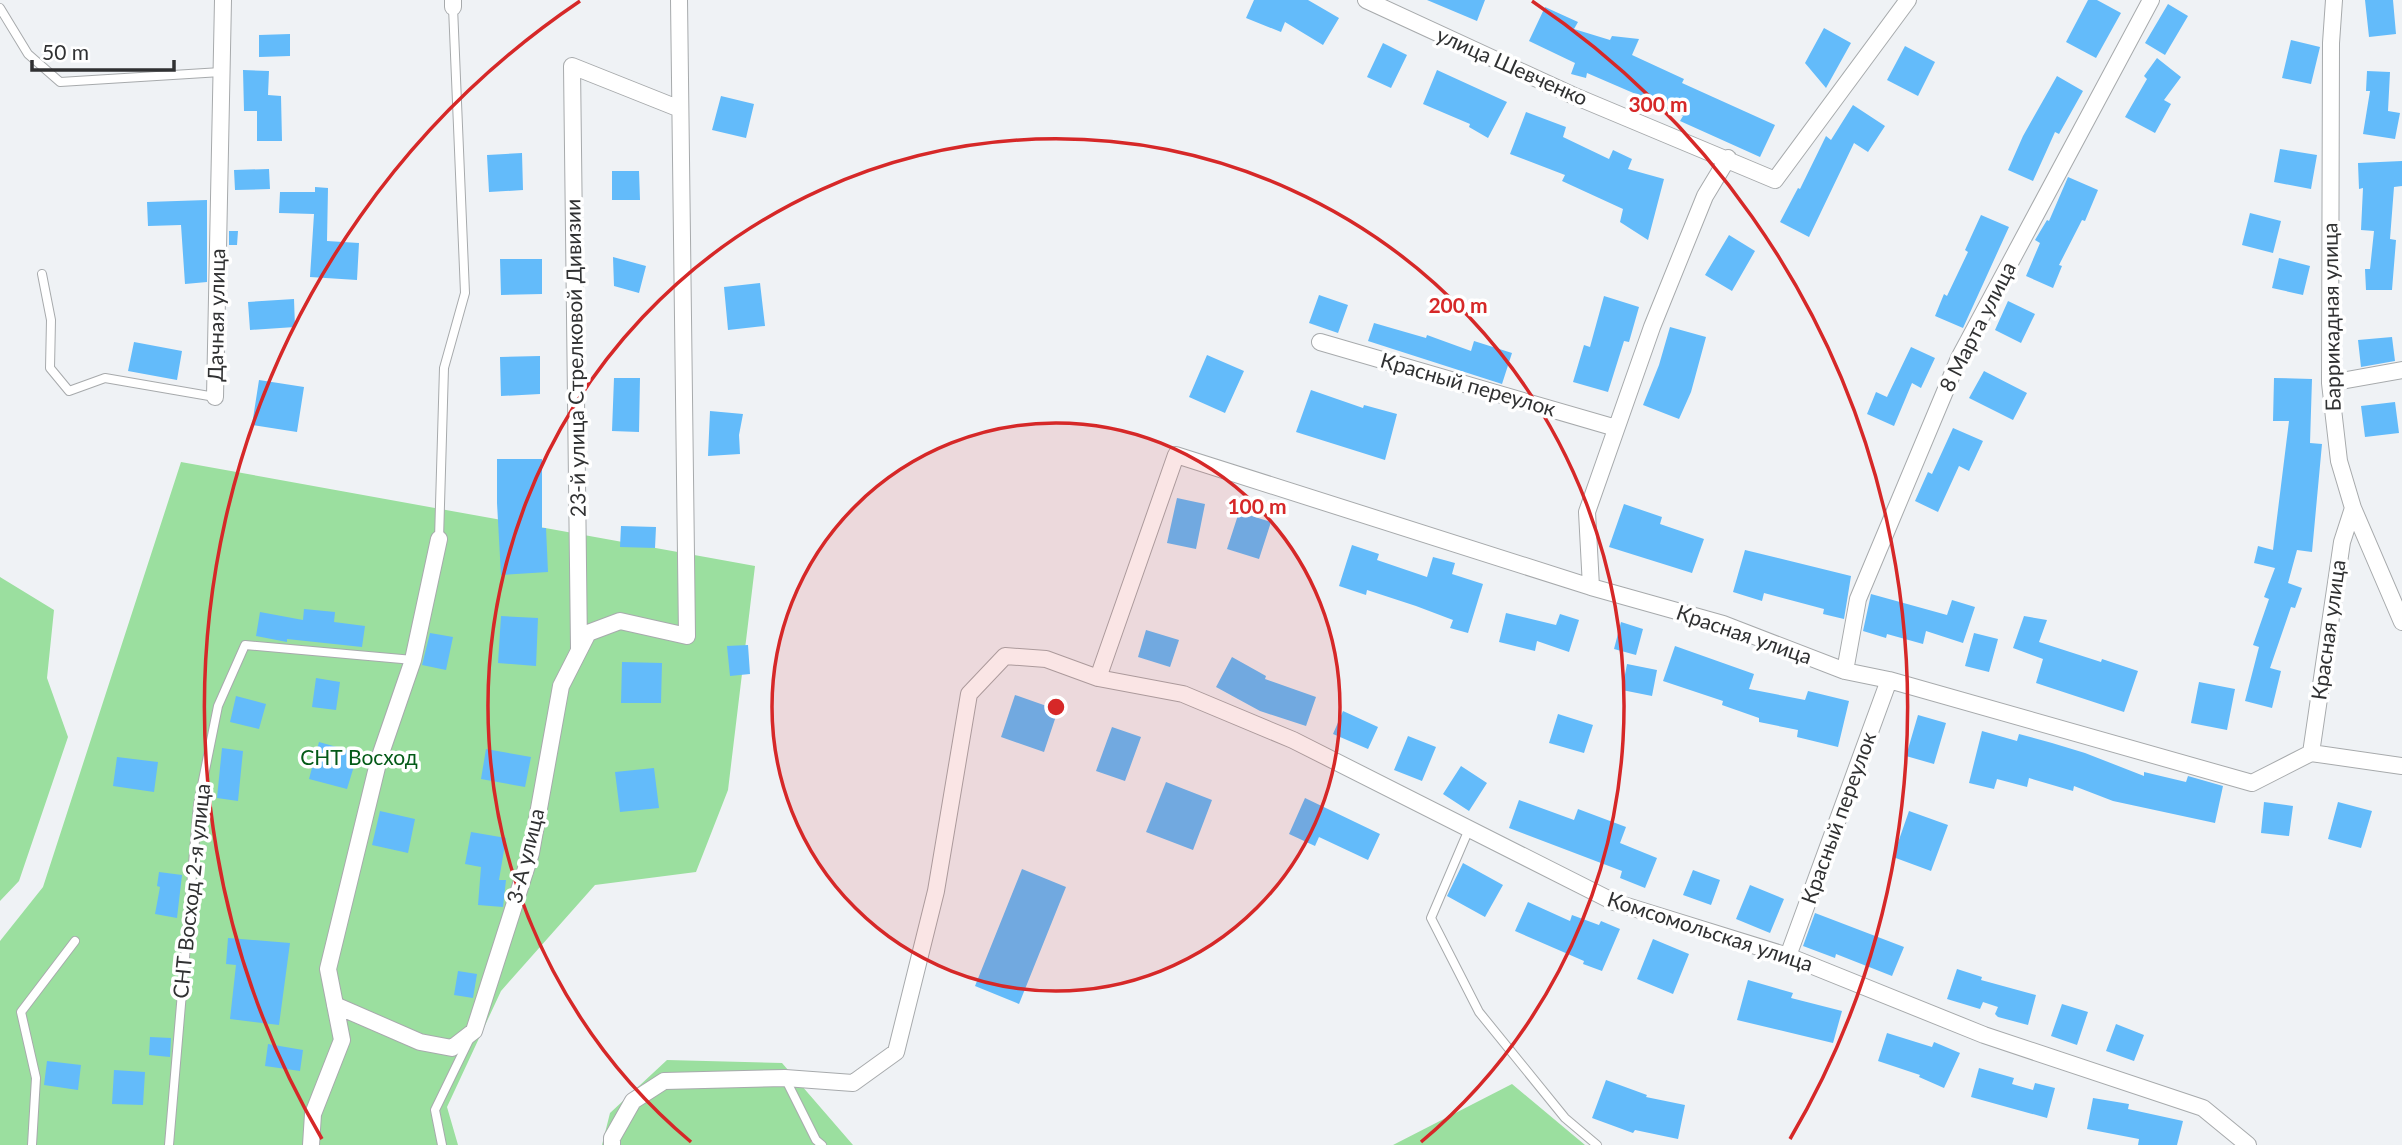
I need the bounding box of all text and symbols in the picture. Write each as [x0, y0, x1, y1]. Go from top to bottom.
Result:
street label: улица Шевченко [1433, 21, 1592, 110]
scale bar [32, 28, 173, 72]
text: 50 m [42, 39, 89, 64]
text: 300 m [1628, 91, 1688, 116]
street label: 23-й улица Стрелковой Дивизии [559, 199, 590, 517]
street label: Баррикадная улица [2316, 223, 2345, 412]
street label: Дачная улица [202, 248, 229, 382]
street label: 8 Марта улица [1933, 257, 2020, 395]
text: 200 m [1428, 292, 1488, 317]
street label: Красный переулок [1378, 347, 1559, 421]
text: 100 m [1227, 493, 1287, 518]
street label: Красная улица [2305, 558, 2350, 702]
street label: Красная улица [1674, 599, 1815, 668]
centre of rings [1044, 695, 1068, 719]
street label: Красный переулок [1795, 728, 1880, 907]
park label: СНТ Восход [300, 744, 418, 769]
street label: СНТ Восход 2-я улица [167, 782, 214, 1000]
street label: 3-А улица [501, 806, 548, 906]
street label: Комсомольская улица [1604, 885, 1817, 976]

